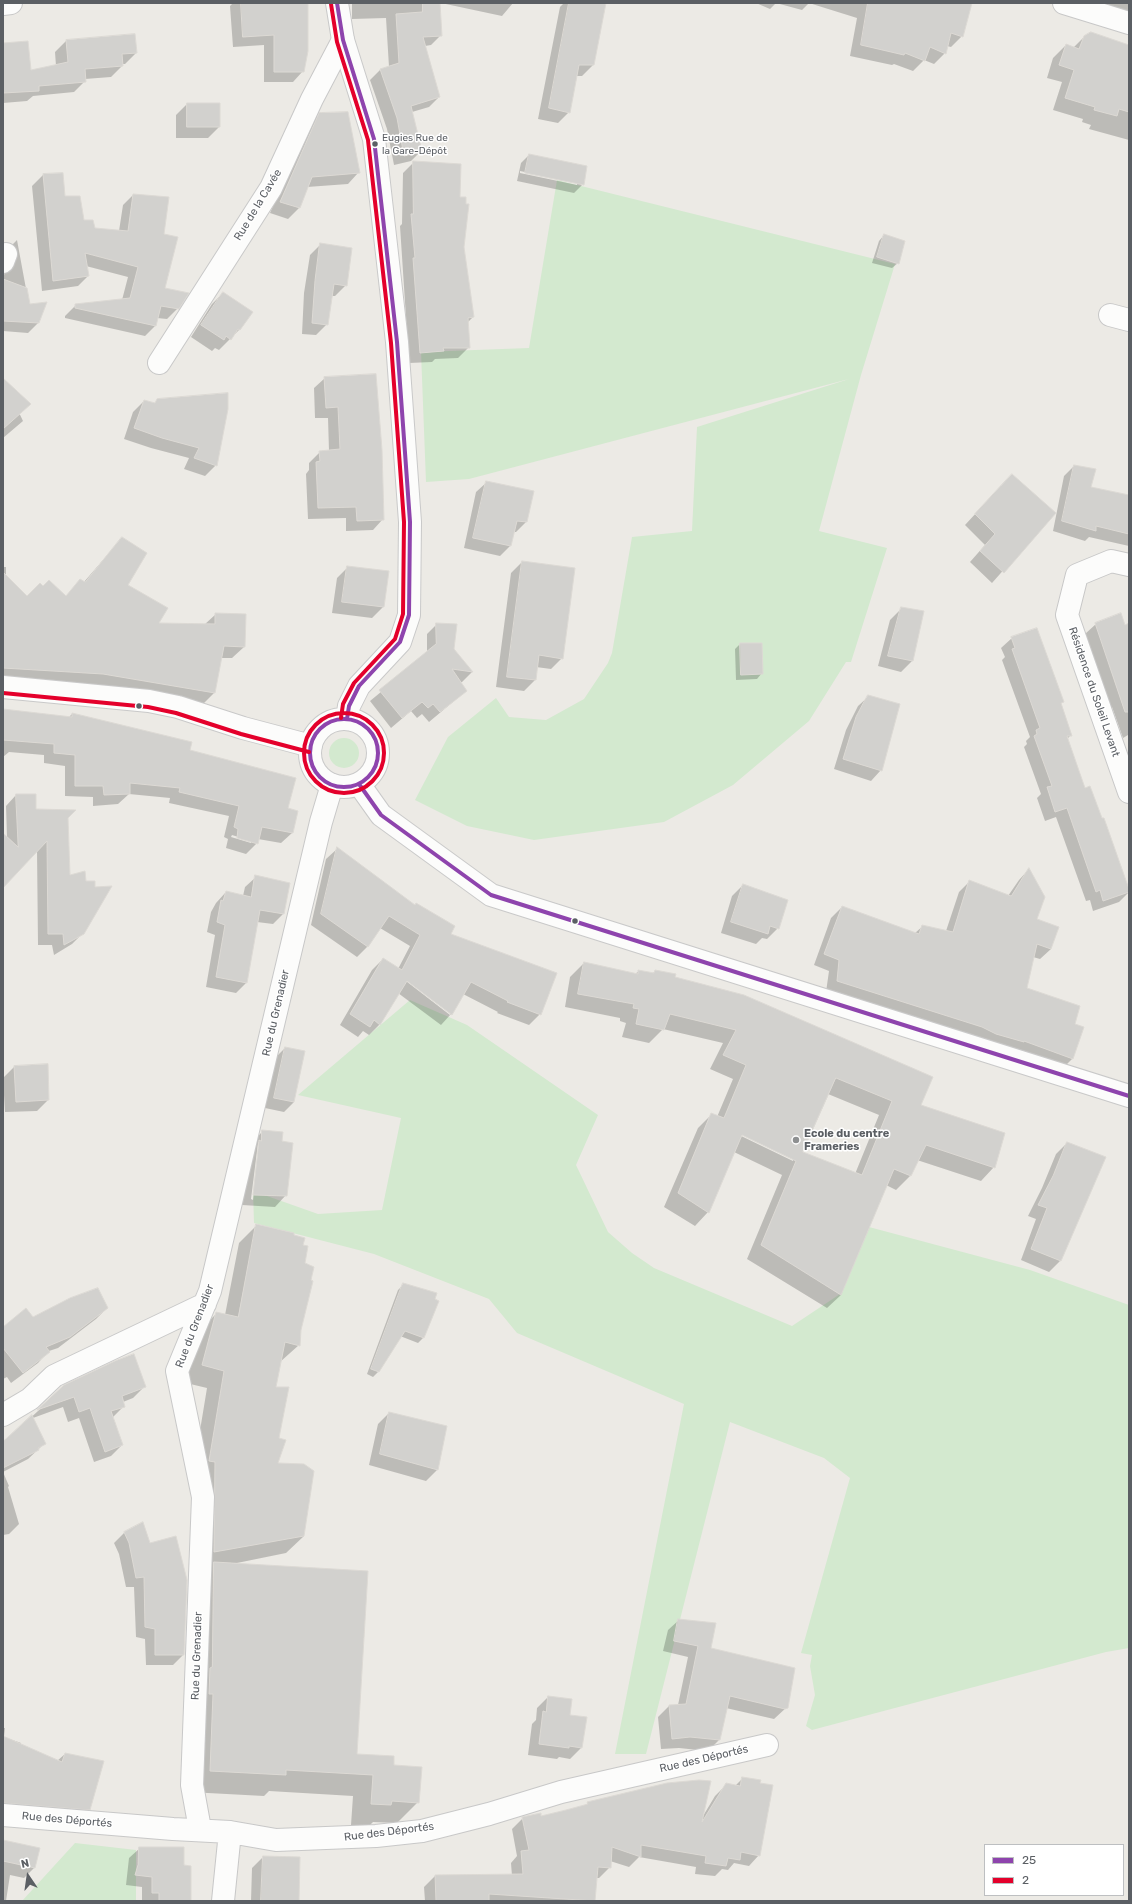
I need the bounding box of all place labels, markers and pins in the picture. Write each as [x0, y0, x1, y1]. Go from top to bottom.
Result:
place label: Eugies Rue de la Gare-Dépôt [382, 132, 448, 156]
marker: Eugies Rue de la Gare-Dépôt [370, 139, 380, 149]
unlabelled marker [134, 701, 144, 711]
unlabelled marker [570, 916, 580, 926]
place label: Ecole du centre Frameries [804, 1127, 889, 1153]
marker: Ecole du centre Frameries [791, 1135, 801, 1145]

